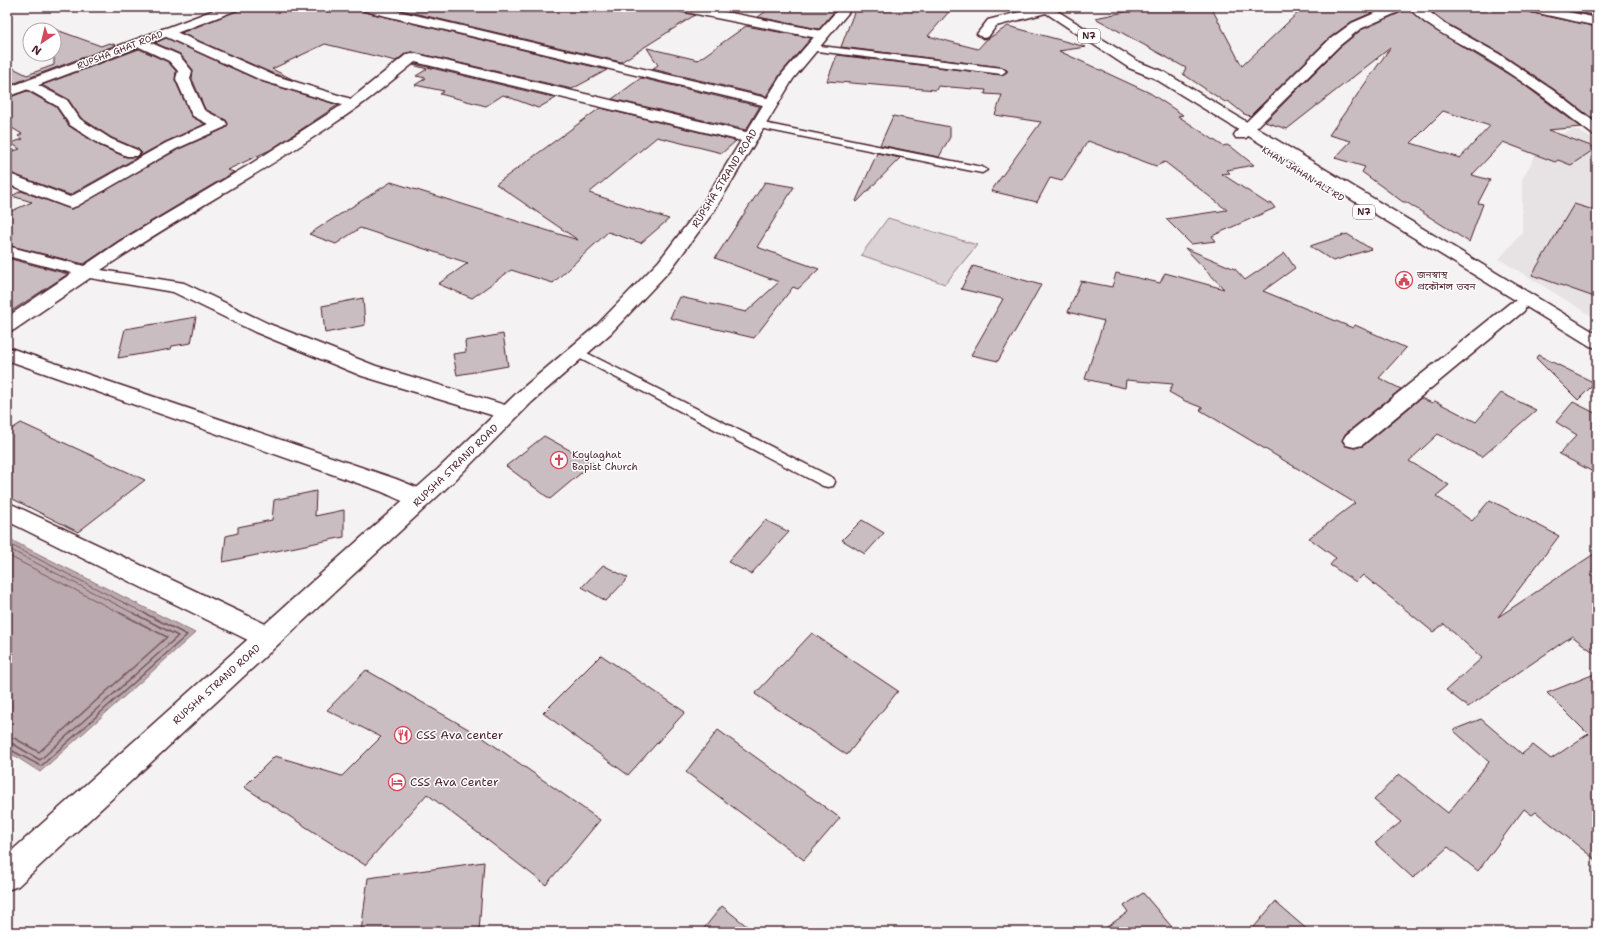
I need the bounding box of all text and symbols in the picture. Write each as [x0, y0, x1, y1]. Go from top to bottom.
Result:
north arrow [22, 22, 62, 62]
street label: RUPSHA GHAT ROAD [75, 28, 165, 72]
road number: N7 [1078, 29, 1100, 43]
text: N [28, 41, 44, 58]
street label: RUPSHA STRAND ROAD [689, 126, 760, 230]
street label: KHAN JAHAN ALI RD [1260, 144, 1347, 204]
road number: N7 [1353, 205, 1375, 219]
place label: জনস্বাস্থ প্রকৌশল ভবন [1416, 268, 1476, 293]
public building icon: জনস্বাস্থ প্রকৌশল ভবন [1394, 270, 1414, 290]
street label: RUPSHA STRAND ROAD [410, 421, 501, 510]
place label: Koylaghat Bapist Church [572, 448, 638, 473]
church icon: Koylaghat Bapist Church [549, 450, 569, 470]
street label: RUPSHA STRAND ROAD [170, 641, 263, 727]
restaurant icon: CSS Ava center [393, 725, 413, 745]
place label: CSS Ava center [416, 727, 504, 743]
hotel icon: CSS Ava Center [387, 772, 407, 792]
place label: CSS Ava Center [410, 774, 499, 790]

